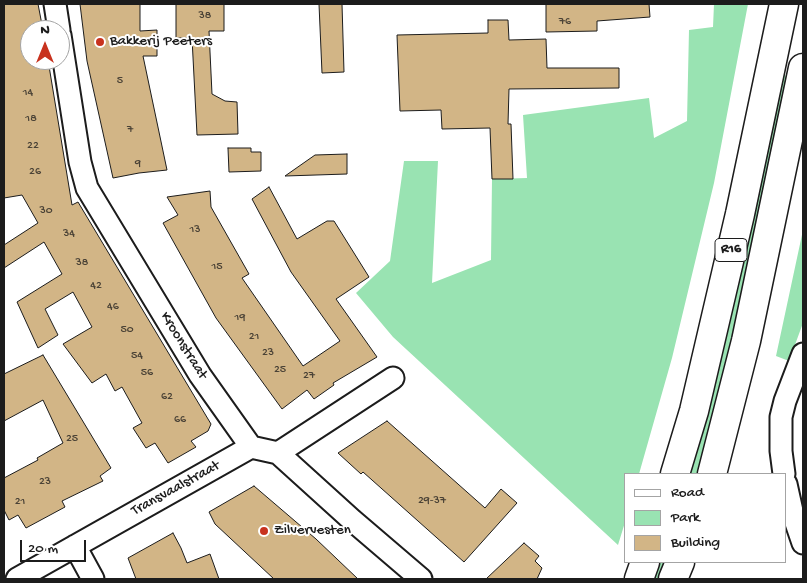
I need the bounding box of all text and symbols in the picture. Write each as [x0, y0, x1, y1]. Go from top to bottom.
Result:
house number: 38 [199, 9, 211, 23]
house number: 76 [559, 15, 571, 29]
north arrow [20, 20, 70, 70]
text: N [40, 22, 50, 39]
place label: Bakkerij Peeters [110, 33, 212, 51]
marker: Bakkerij Peeters [94, 36, 106, 48]
house number: 5 [117, 74, 123, 88]
house number: 14 [23, 86, 33, 100]
house number: 18 [25, 112, 37, 126]
house number: 7 [127, 123, 133, 137]
house number: 22 [27, 139, 39, 153]
house number: 9 [135, 157, 141, 171]
house number: 26 [29, 165, 41, 179]
house number: 30 [39, 204, 53, 218]
house number: 13 [189, 223, 201, 237]
house number: 34 [63, 227, 75, 241]
road number: R16 [715, 238, 747, 262]
house number: 38 [76, 256, 88, 270]
house number: 15 [211, 260, 223, 274]
house number: 42 [90, 279, 102, 293]
house number: 46 [107, 300, 119, 314]
street label: Kroonstraat [155, 309, 211, 383]
house number: 19 [235, 311, 245, 325]
house number: 50 [120, 323, 134, 337]
house number: 21 [249, 330, 259, 344]
house number: 23 [262, 346, 274, 360]
house number: 54 [131, 349, 143, 363]
house number: 25 [274, 363, 286, 377]
house number: 56 [141, 366, 153, 380]
house number: 27 [303, 369, 315, 383]
house number: 62 [161, 390, 173, 404]
house number: 66 [174, 413, 186, 427]
house number: 25 [66, 432, 78, 446]
street label: Transvaalstraat [129, 457, 223, 521]
legend [624, 473, 787, 563]
house number: 23 [39, 475, 51, 489]
text: Road [671, 484, 704, 502]
house number: 29-37 [418, 494, 446, 508]
house number: 21 [15, 495, 25, 509]
text: Park [671, 509, 700, 527]
place label: Zilvervesten [274, 522, 351, 540]
marker: Zilvervesten [258, 525, 270, 537]
scale bar [22, 530, 89, 562]
text: Building [671, 534, 720, 552]
text: 20 m [28, 540, 58, 558]

